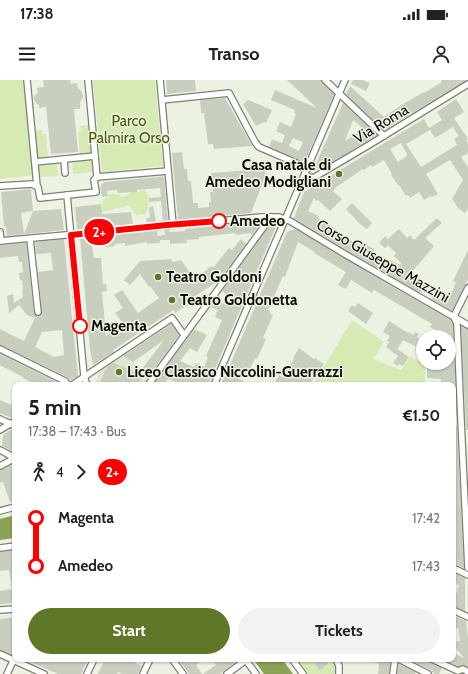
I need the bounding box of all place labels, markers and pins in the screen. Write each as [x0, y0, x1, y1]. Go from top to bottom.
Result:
place label: Casa natale di Amedeo Modigliani [205, 156, 331, 191]
marker: Casa natale di Amedeo Modigliani [334, 169, 344, 179]
place label: Amedeo [230, 212, 285, 230]
marker: Amedeo [211, 213, 227, 229]
place label: Teatro Goldoni [166, 268, 262, 286]
marker: Teatro Goldoni [153, 272, 163, 282]
place label: Teatro Goldonetta [180, 291, 298, 309]
marker: Teatro Goldonetta [167, 295, 177, 305]
place label: Magenta [91, 317, 147, 335]
marker: Magenta [72, 318, 88, 334]
place label: Liceo Classico Niccolini-Guerrazzi [127, 363, 343, 381]
marker: Liceo Classico Niccolini-Guerrazzi [114, 367, 124, 377]

